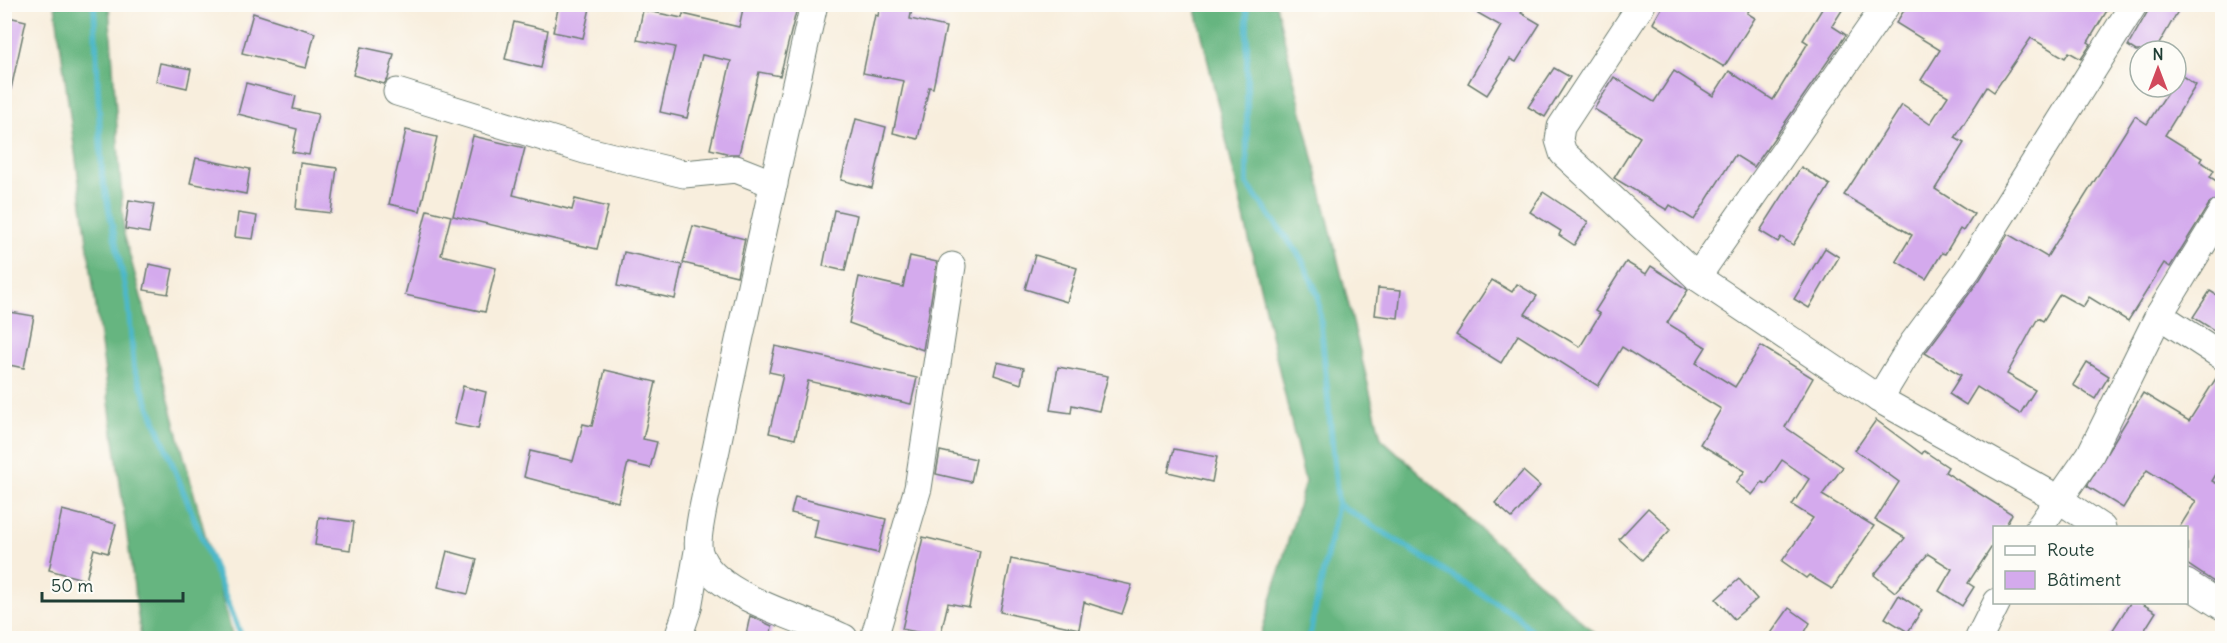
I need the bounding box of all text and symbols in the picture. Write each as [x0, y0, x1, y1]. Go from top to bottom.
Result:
north arrow [2128, 39, 2188, 99]
text: N [2152, 44, 2164, 64]
legend [1993, 526, 2188, 604]
text: Route [2047, 538, 2095, 561]
scale bar [42, 565, 183, 603]
text: Bâtiment [2047, 568, 2121, 591]
text: 50 m [51, 574, 93, 597]

